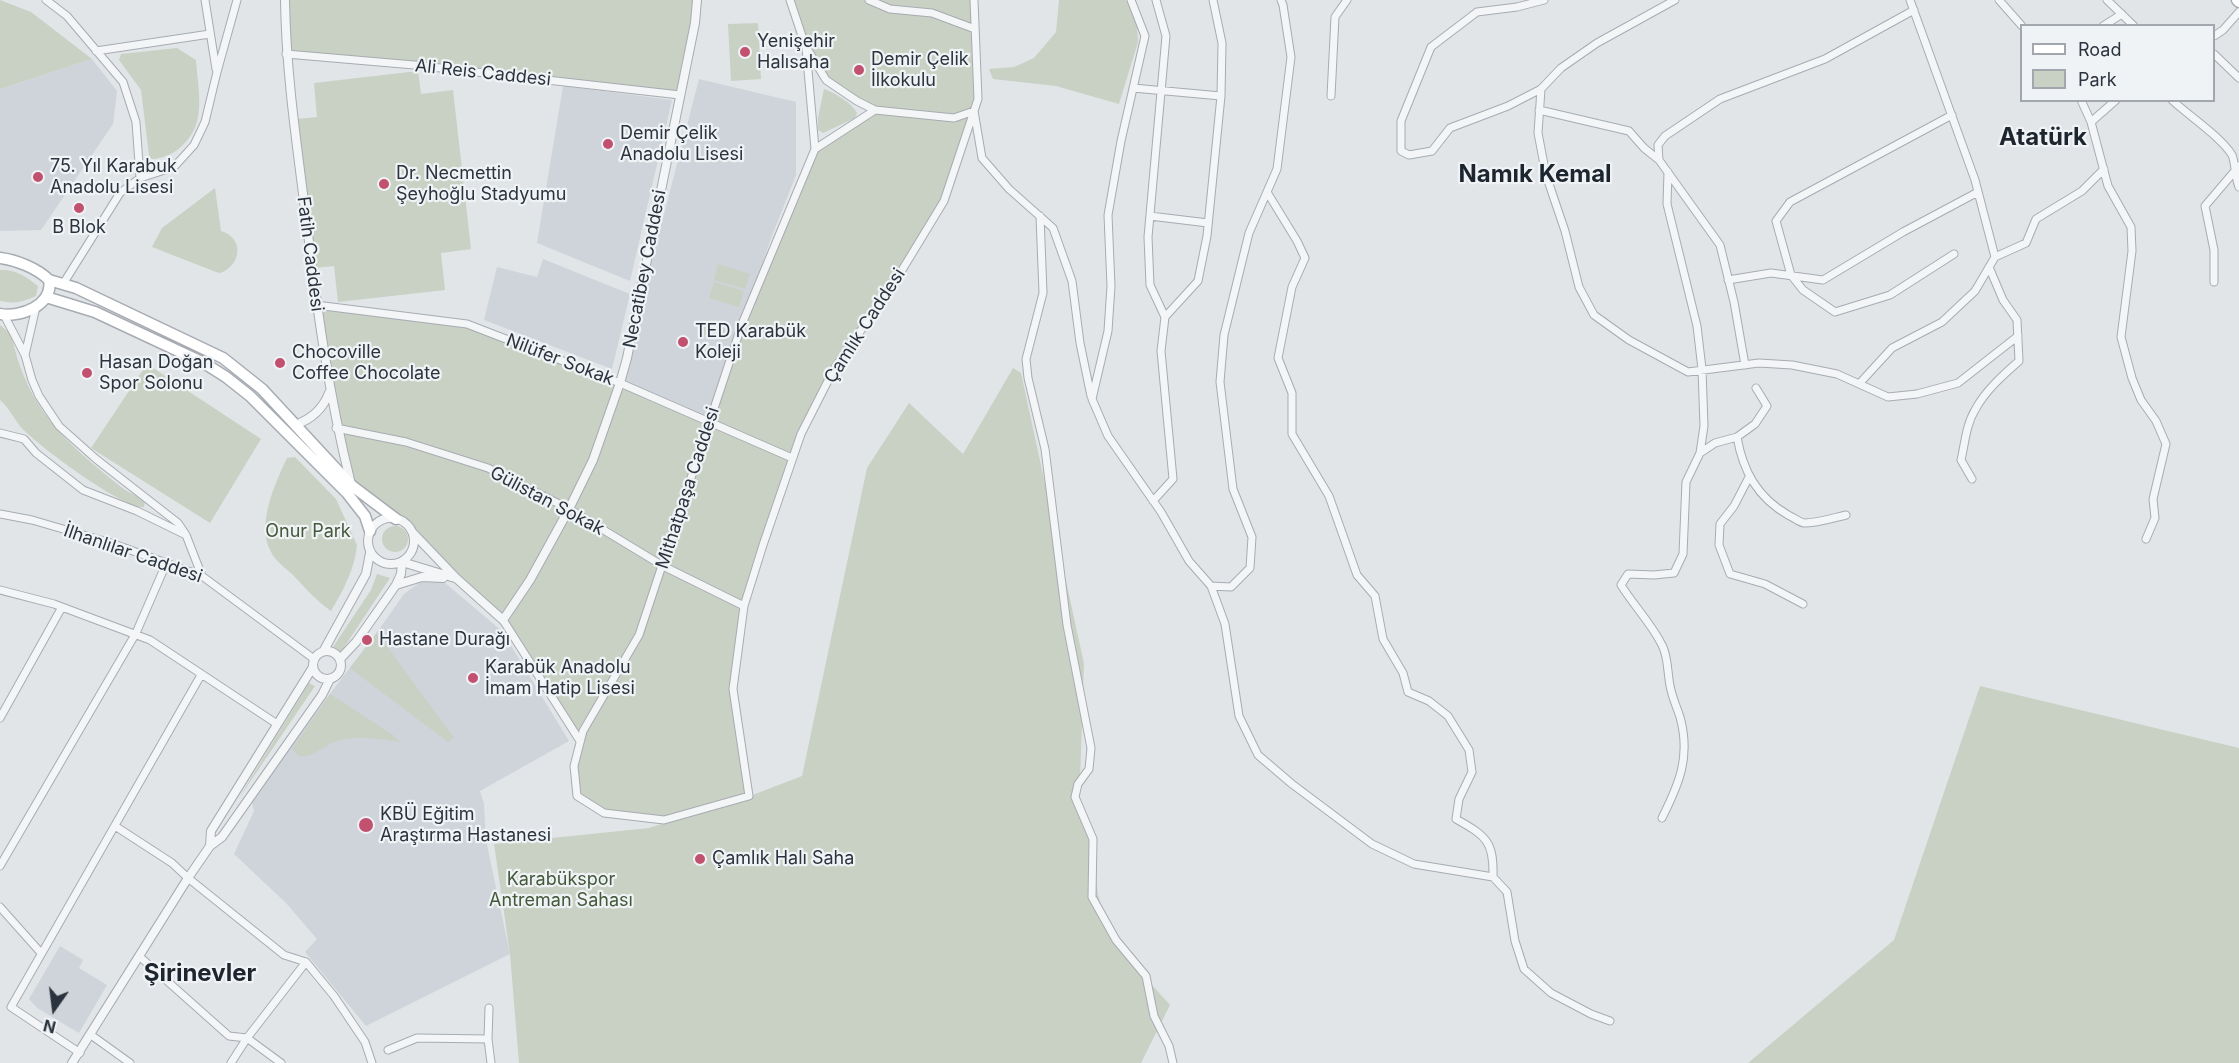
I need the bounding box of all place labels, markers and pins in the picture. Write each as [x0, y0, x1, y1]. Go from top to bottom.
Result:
place label: Yenişehir Halısaha [757, 31, 835, 74]
marker: Yenişehir Halısaha [738, 45, 752, 59]
place label: Demir Çelik İlkokulu [871, 49, 969, 92]
marker: Demir Çelik İlkokulu [852, 63, 866, 77]
place label: Demir Çelik Anadolu Lisesi [620, 123, 743, 166]
marker: Demir Çelik Anadolu Lisesi [601, 137, 615, 151]
place label: 75. Yıl Karabuk Anadolu Lisesi [50, 156, 177, 198]
place label: Dr. Necmettin Şeyhoğlu Stadyumu [396, 163, 566, 206]
marker: 75. Yıl Karabuk Anadolu Lisesi [31, 170, 45, 184]
marker: Dr. Necmettin Şeyhoğlu Stadyumu [377, 177, 391, 191]
marker: B Blok [72, 201, 86, 215]
place label: B Blok [52, 217, 106, 239]
place label: TED Karabük Koleji [695, 321, 806, 364]
marker: TED Karabük Koleji [676, 335, 690, 349]
place label: Chocoville Coffee Chocolate [292, 342, 440, 385]
place label: Hasan Doğan Spor Solonu [99, 352, 213, 394]
marker: Chocoville Coffee Chocolate [273, 356, 287, 370]
marker: Hasan Doğan Spor Solonu [80, 366, 94, 380]
place label: Hastane Durağı [379, 629, 510, 651]
marker: Hastane Durağı [360, 633, 374, 647]
place label: Karabük Anadolu İmam Hatip Lisesi [485, 657, 635, 700]
marker: Karabük Anadolu İmam Hatip Lisesi [466, 671, 480, 685]
place label: KBÜ Eğitim Araştırma Hastanesi [380, 804, 551, 846]
marker: KBÜ Eğitim Araştırma Hastanesi [357, 816, 375, 834]
place label: Çamlık Halı Saha [712, 848, 854, 870]
marker: Çamlık Halı Saha [693, 852, 707, 866]

